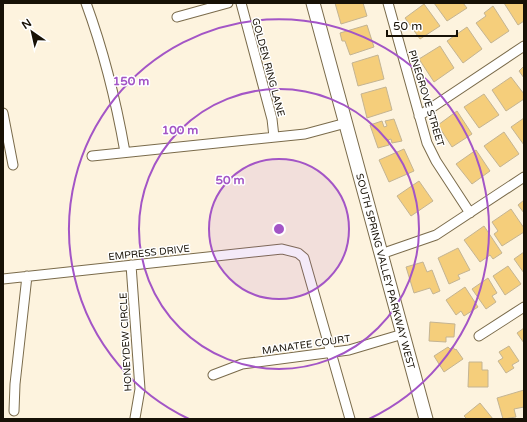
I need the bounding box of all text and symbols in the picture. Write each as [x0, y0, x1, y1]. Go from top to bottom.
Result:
north arrow [12, 12, 52, 52]
scale bar [387, 12, 457, 38]
text: N [19, 16, 34, 32]
street label: GOLDEN RING LANE [249, 17, 287, 118]
text: 50 m [393, 19, 422, 33]
street label: PINEGROVE STREET [406, 49, 446, 148]
text: 150 m [113, 74, 149, 88]
text: 100 m [162, 123, 198, 137]
street label: SOUTH SPRING VALLEY PARKWAY WEST [353, 172, 417, 370]
text: 50 m [215, 173, 245, 187]
centre of rings [272, 222, 286, 236]
street label: EMPRESS DRIVE [108, 243, 190, 263]
street label: HONEYDEW CIRCLE [117, 292, 135, 392]
street label: MANATEE COURT [261, 333, 351, 357]

